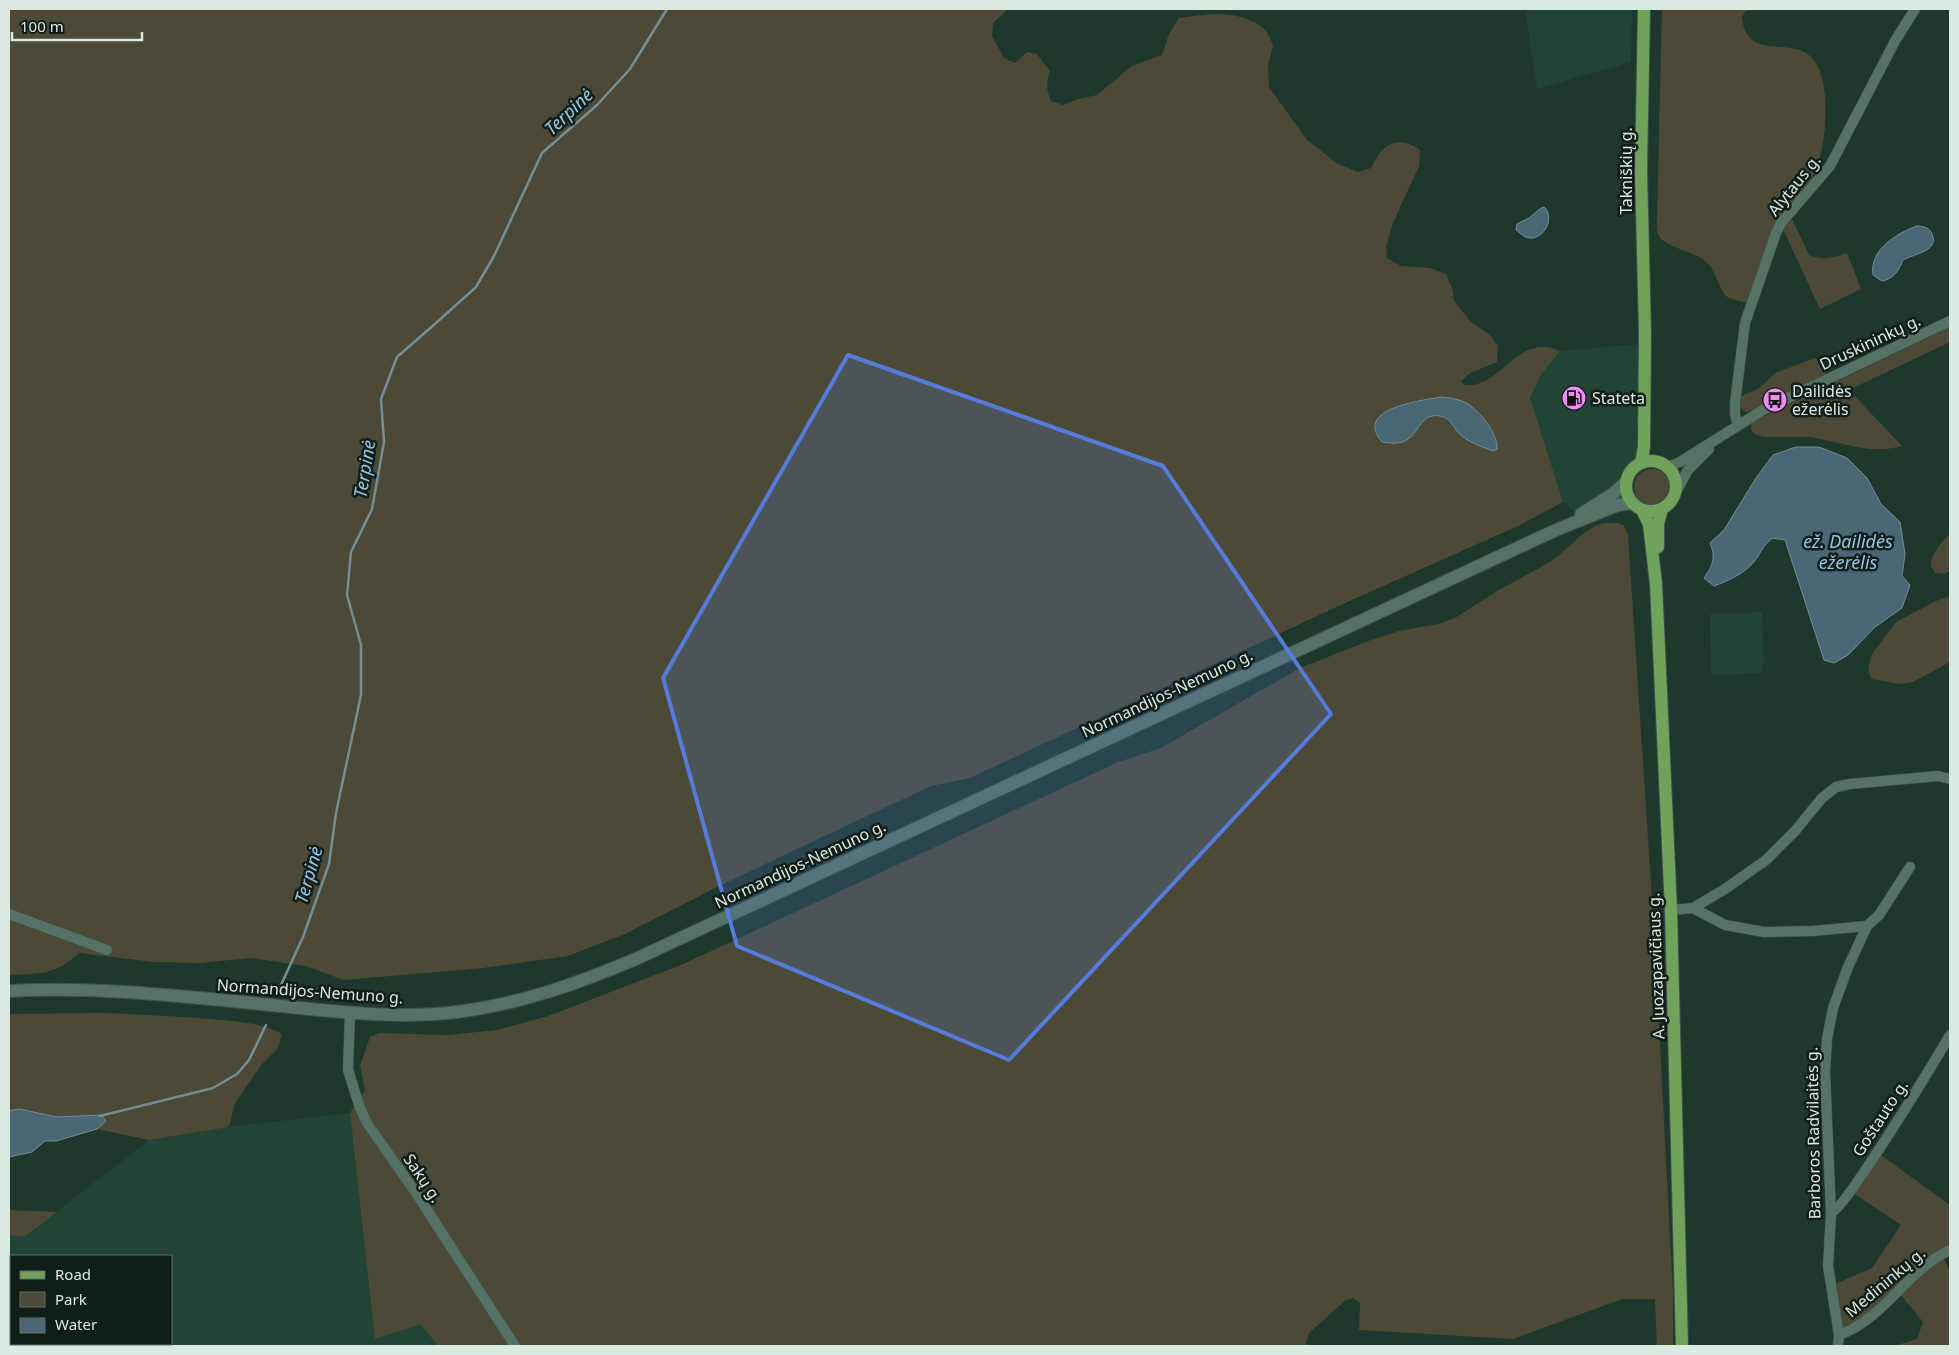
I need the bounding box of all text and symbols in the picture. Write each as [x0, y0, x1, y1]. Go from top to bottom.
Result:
scale bar [12, 10, 142, 42]
text: 100 m [20, 16, 64, 36]
water label: Terpinė [539, 83, 598, 140]
street label: Takniškių g. [1615, 127, 1637, 215]
street label: Alytaus g. [1762, 150, 1826, 220]
street label: Druskininkų g. [1816, 309, 1924, 375]
place label: Dailidės ežerėlis [1792, 380, 1852, 420]
fuel station icon: Stateta [1561, 385, 1587, 411]
place label: Stateta [1592, 387, 1645, 409]
bus stop icon: Dailidės ežerėlis [1762, 387, 1788, 413]
water label: Terpinė [348, 438, 380, 500]
water label: ež. Dailidės ežerėlis [1803, 529, 1893, 574]
street label: Normandijos-Nemuno g. [1078, 644, 1256, 742]
street label: Normandijos-Nemuno g. [711, 815, 889, 913]
water label: Terpinė [288, 843, 328, 906]
street label: A. Juozapavičiaus g. [1642, 892, 1670, 1040]
street label: Normandijos-Nemuno g. [216, 974, 404, 1008]
street label: Barboros Radvilaitės g. [1800, 1047, 1826, 1219]
street label: Goštauto g. [1847, 1075, 1913, 1161]
street label: Sakų g. [399, 1149, 447, 1207]
street label: Medininkų g. [1840, 1242, 1930, 1322]
legend [10, 1255, 172, 1345]
text: Road [55, 1264, 91, 1284]
text: Park [55, 1289, 87, 1309]
text: Water [55, 1314, 97, 1334]

